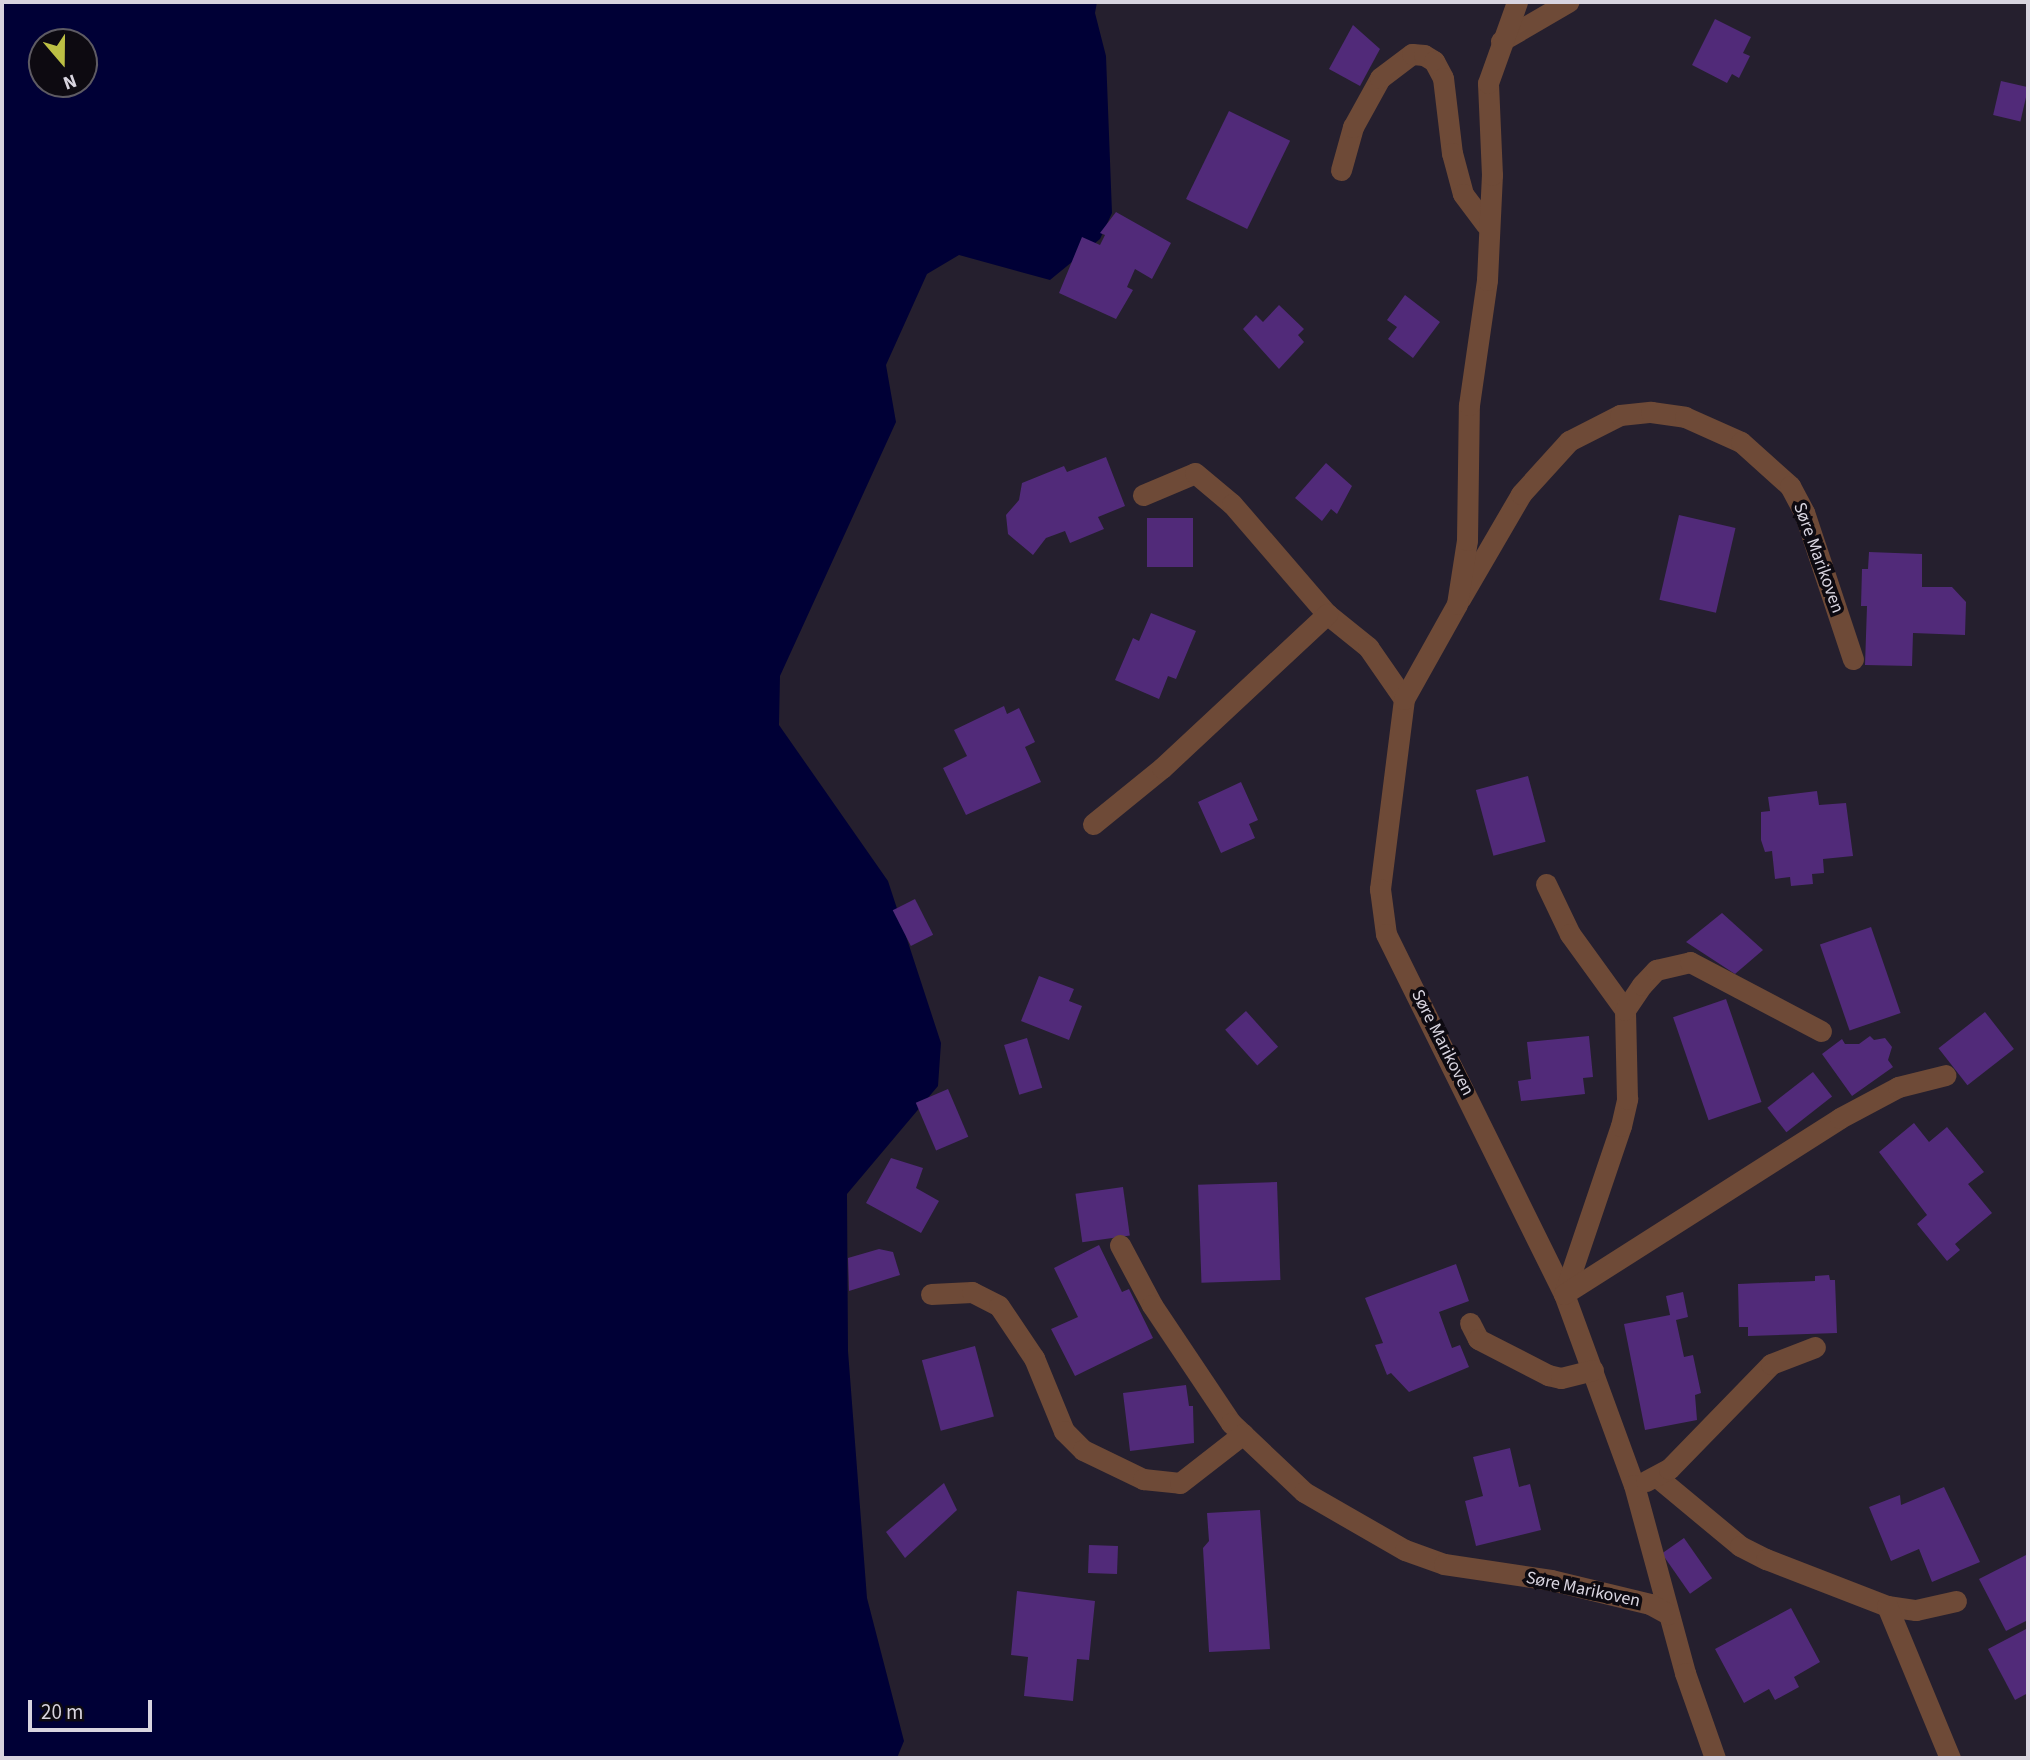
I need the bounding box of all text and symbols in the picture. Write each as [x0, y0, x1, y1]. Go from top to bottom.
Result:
north arrow [28, 28, 98, 98]
text: N [59, 66, 80, 96]
street label: Søre Marikoven [1788, 500, 1848, 616]
street label: Søre Marikoven [1406, 986, 1478, 1100]
street label: Søre Marikoven [1524, 1567, 1642, 1613]
scale bar [32, 1686, 156, 1730]
text: 20 m [41, 1697, 83, 1727]

